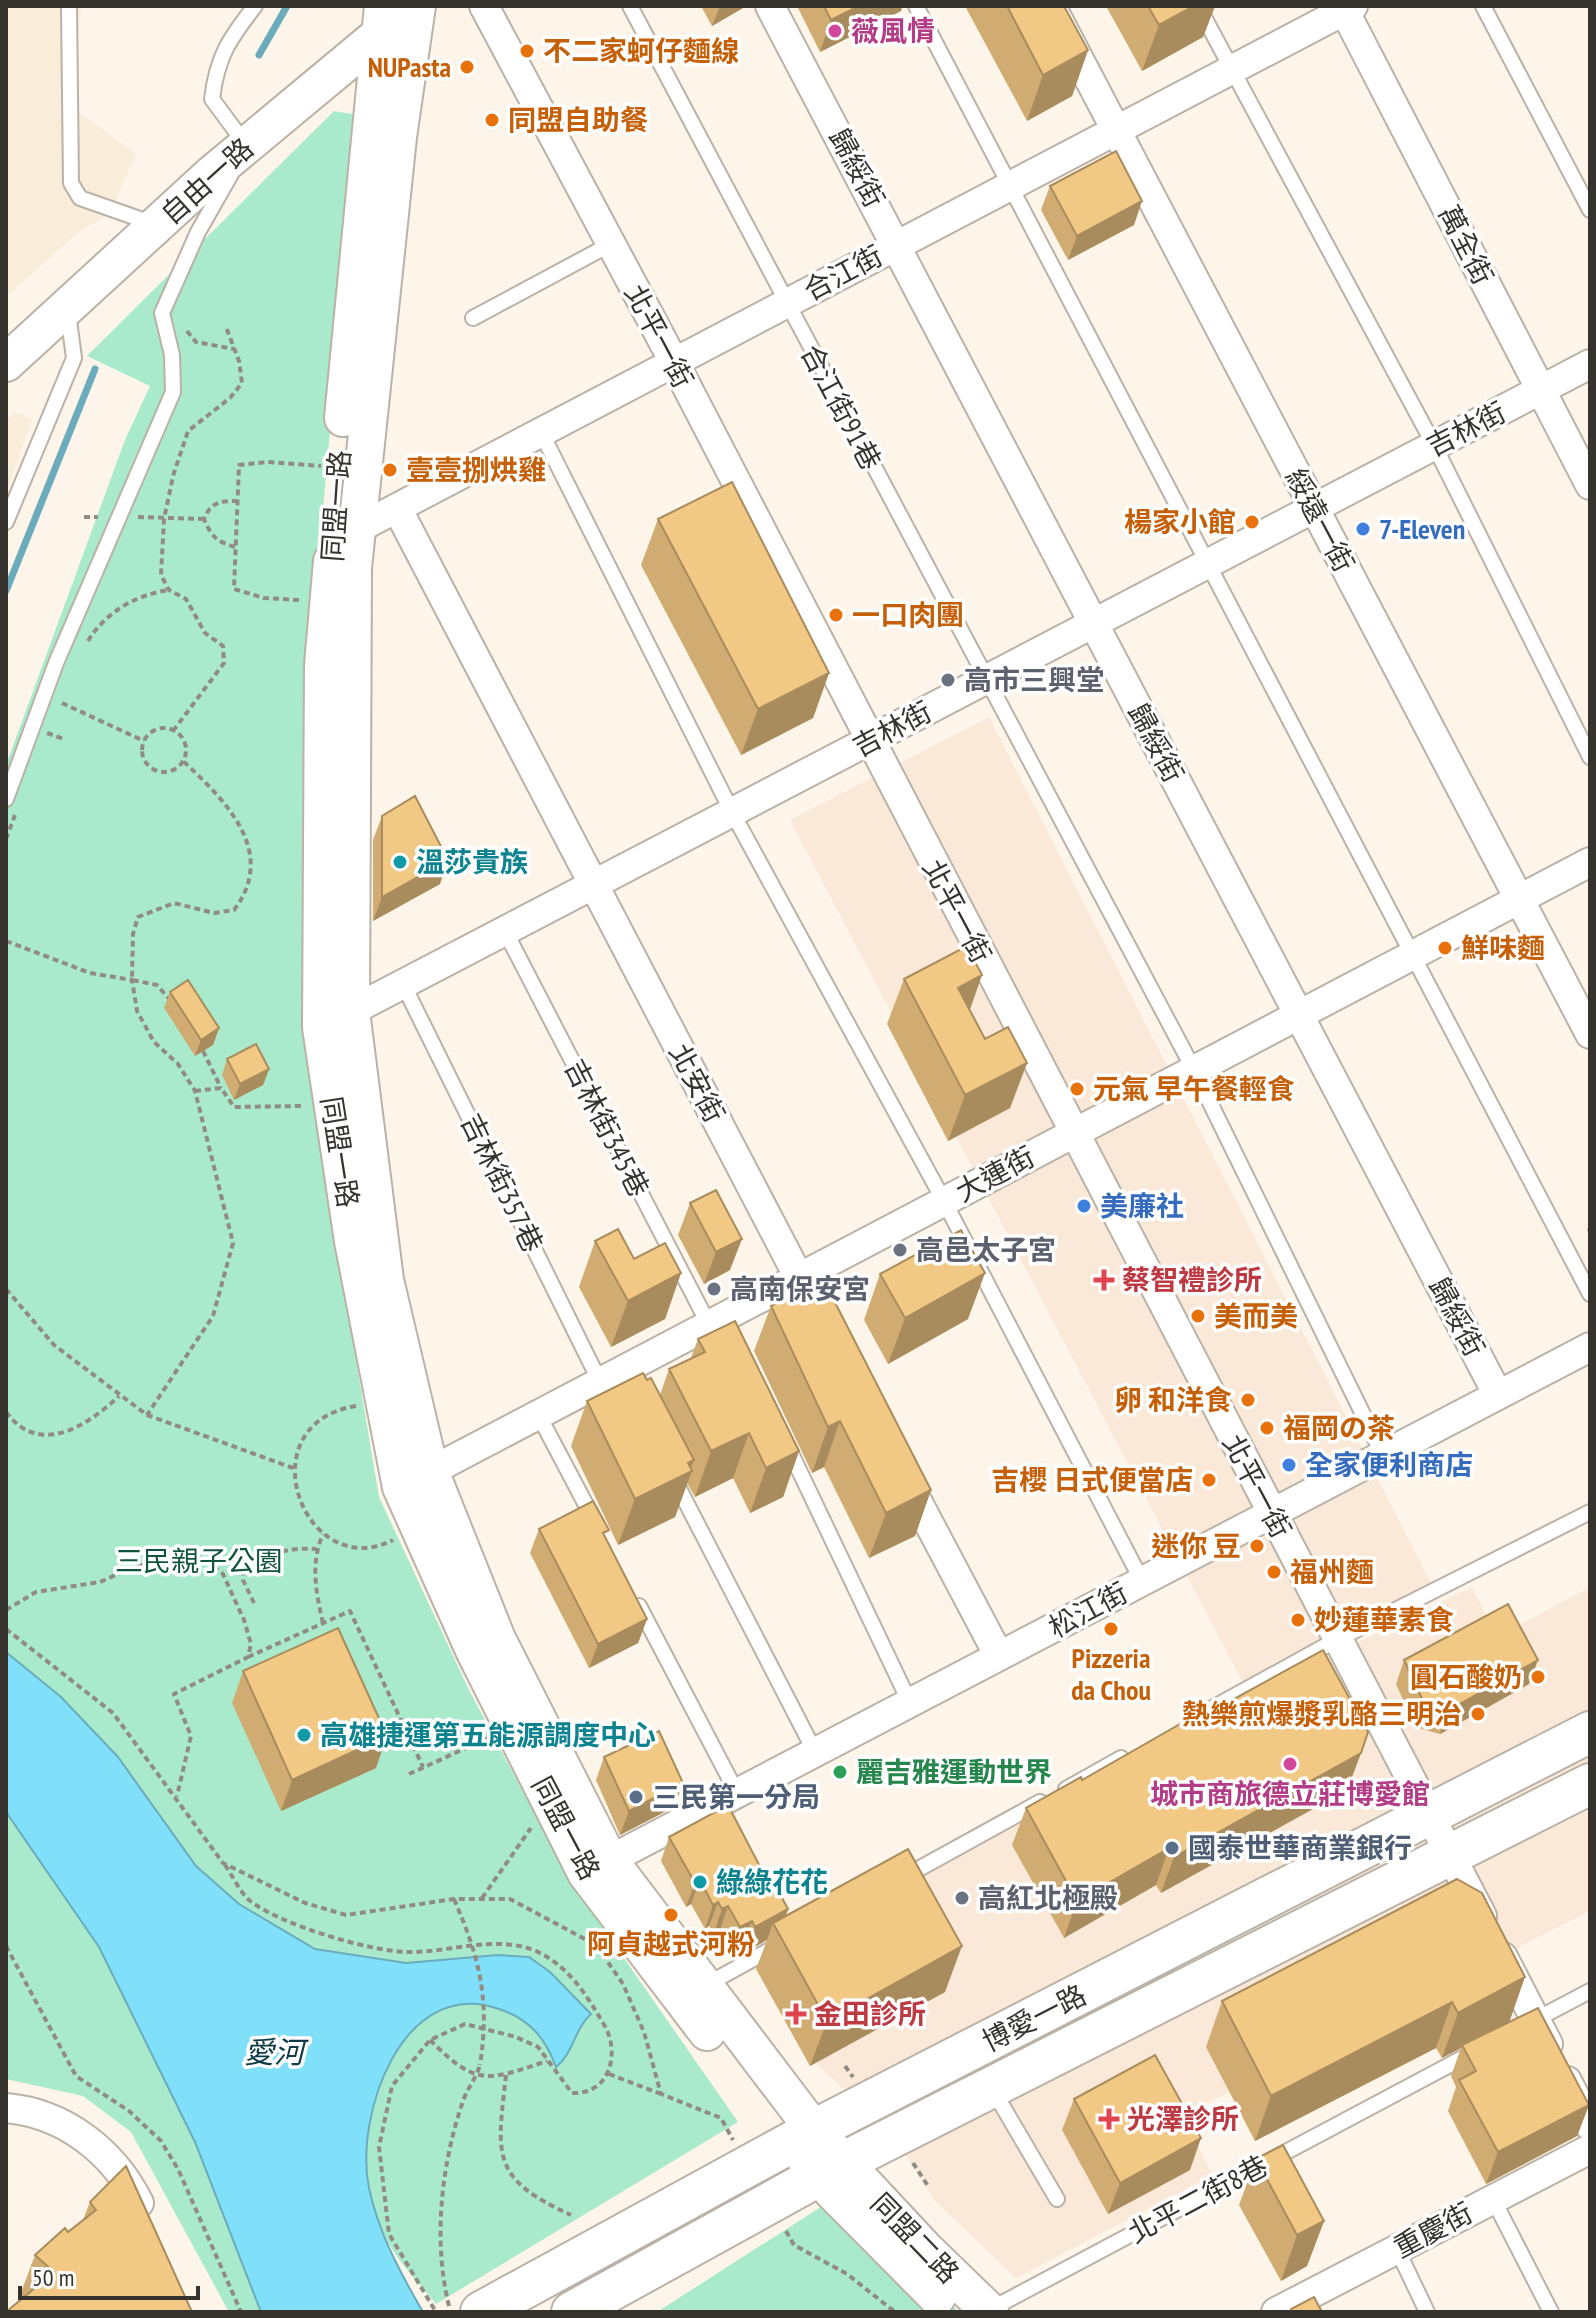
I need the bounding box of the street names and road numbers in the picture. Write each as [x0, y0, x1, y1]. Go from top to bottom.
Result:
street label: 歸綏街 [821, 122, 893, 214]
street label: 自由一路 [153, 129, 261, 232]
street label: 萬全街 [1431, 199, 1502, 291]
street label: 合江街 [797, 237, 889, 309]
street label: 北平一街 [617, 278, 702, 394]
street label: 合江街91巷 [793, 338, 890, 476]
street label: 吉林街 [1420, 393, 1512, 464]
street label: 同盟一路 [313, 449, 358, 563]
street label: 綏遠一街 [1278, 462, 1363, 578]
street label: 吉林街 [846, 693, 938, 765]
street label: 歸綏街 [1120, 697, 1192, 789]
street label: 北平一街 [915, 853, 1000, 969]
street label: 北安街 [661, 1037, 733, 1129]
street label: 吉林街345巷 [557, 1053, 658, 1203]
street label: 同盟一路 [313, 1094, 368, 1210]
street label: 吉林街357巷 [453, 1107, 552, 1258]
street label: 大連街 [949, 1138, 1041, 1210]
street label: 歸綏街 [1421, 1271, 1493, 1363]
street label: 北平一街 [1215, 1428, 1300, 1544]
street label: 松江街 [1042, 1574, 1134, 1646]
street label: 同盟一路 [524, 1770, 609, 1886]
street label: 博愛一路 [975, 1976, 1092, 2059]
street label: 北平二街8巷 [1122, 2146, 1274, 2251]
street label: 同盟二路 [863, 2185, 968, 2291]
street label: 重慶街 [1387, 2194, 1479, 2266]

